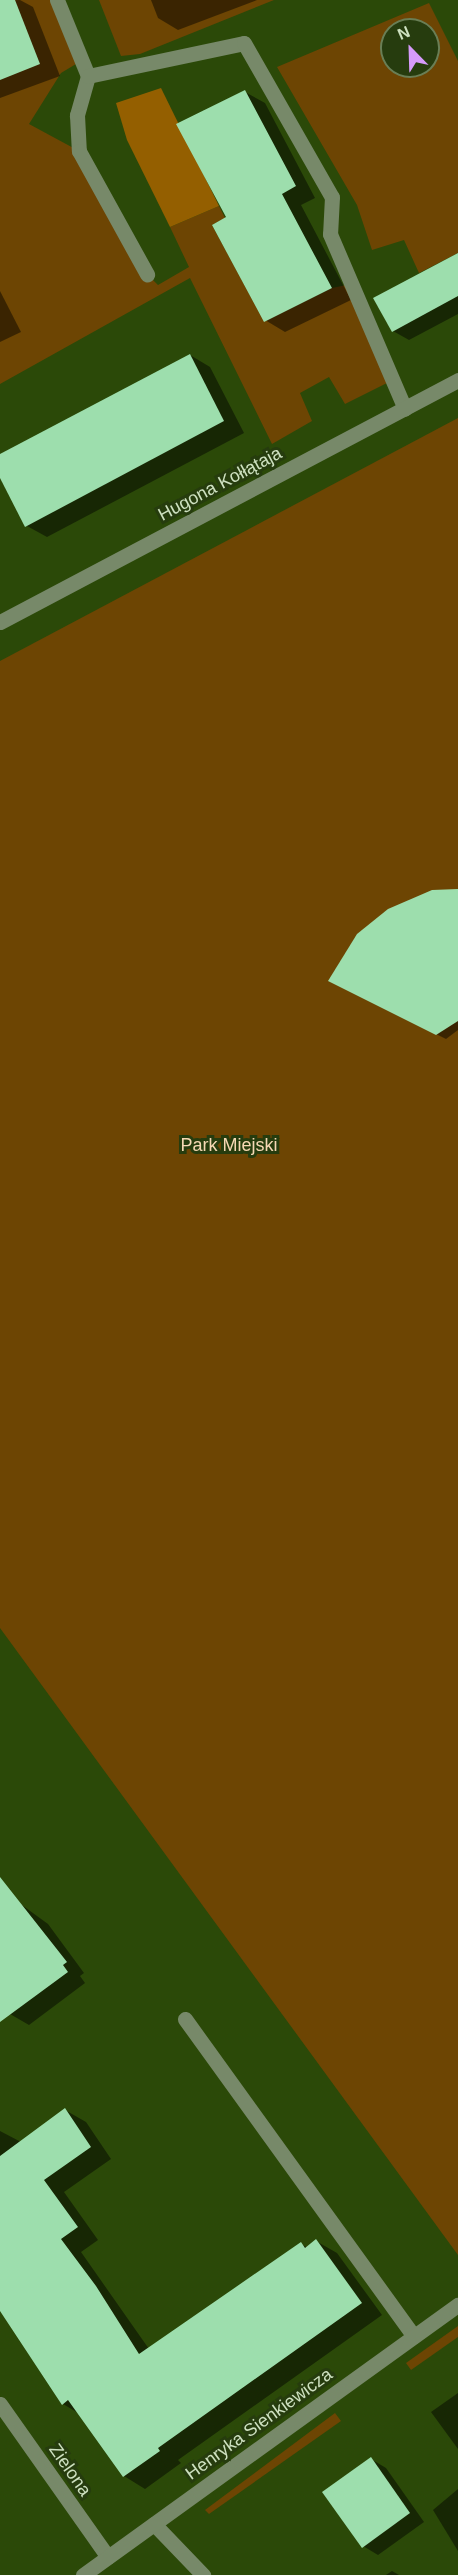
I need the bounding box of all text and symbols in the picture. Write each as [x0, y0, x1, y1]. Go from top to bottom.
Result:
north arrow [380, 18, 440, 78]
text: N [395, 23, 412, 43]
street label: Hugona Kołłątaja [154, 442, 286, 526]
park label: Park Miejski [180, 1134, 278, 1156]
street label: Henryka Sienkiewicza [181, 2364, 337, 2484]
street label: Zielona [44, 2440, 96, 2500]

